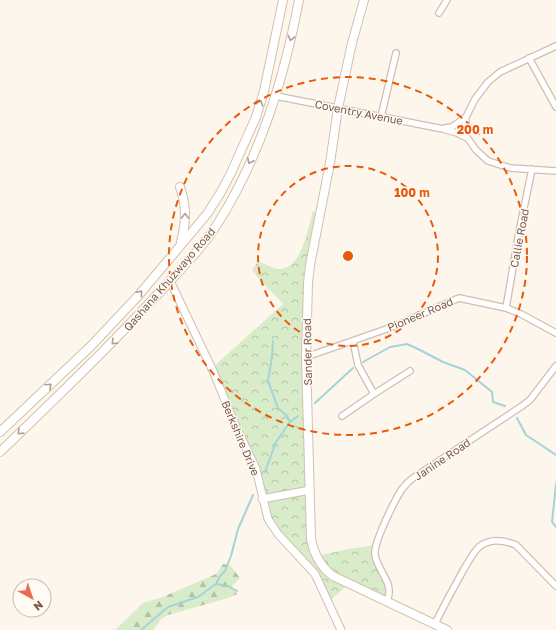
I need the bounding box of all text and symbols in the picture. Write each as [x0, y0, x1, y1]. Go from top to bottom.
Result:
one-way arrow [288, 35, 296, 41]
street label: Coventry Avenue [314, 97, 404, 127]
one-way arrow [255, 100, 264, 107]
text: 200 m [457, 122, 493, 137]
one-way arrow [247, 157, 255, 165]
text: 100 m [394, 185, 430, 200]
street label: Callie Road [507, 207, 531, 269]
one-way arrow [181, 213, 189, 219]
street label: Qashana Khuzwayo Road [121, 225, 217, 333]
centre of rings [341, 249, 355, 263]
one-way arrow [136, 291, 143, 298]
street label: Pioneer Road [385, 294, 455, 334]
street label: Sander Road [300, 318, 314, 386]
one-way arrow [111, 337, 119, 345]
one-way arrow [44, 383, 52, 391]
street label: Berkshire Drive [219, 398, 263, 478]
one-way arrow [17, 427, 25, 435]
street label: Janine Road [411, 435, 473, 483]
north arrow [12, 578, 52, 618]
text: N [31, 598, 46, 614]

